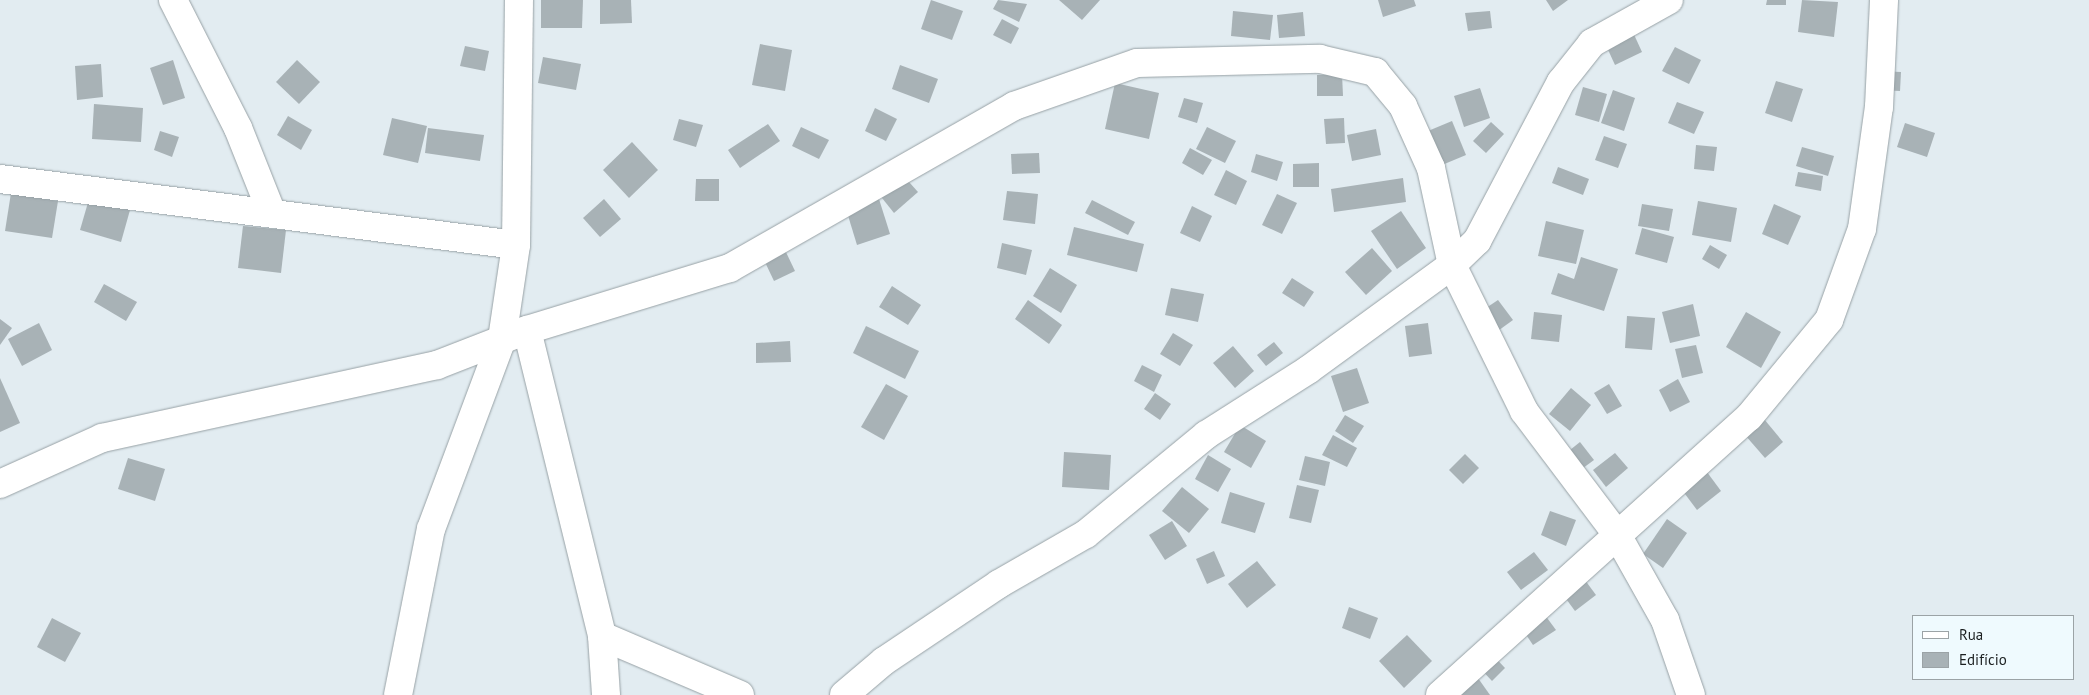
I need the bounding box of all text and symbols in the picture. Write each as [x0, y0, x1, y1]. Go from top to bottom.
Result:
legend [1912, 615, 2074, 680]
text: Rua [1959, 625, 1983, 644]
text: Edifício [1959, 650, 2007, 669]

